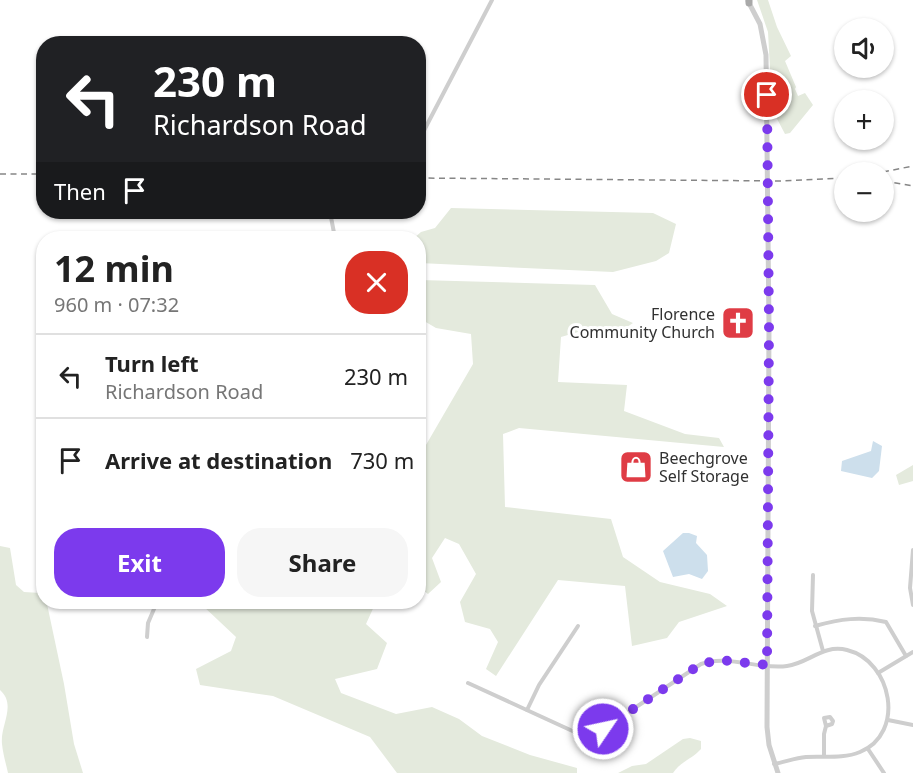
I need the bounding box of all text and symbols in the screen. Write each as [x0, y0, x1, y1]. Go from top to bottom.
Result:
map controls [834, 18, 894, 222]
button: sound [834, 18, 894, 78]
text: 230 m [153, 52, 277, 109]
icon: left [54, 60, 132, 138]
pin [741, 69, 792, 120]
icon: arrive [750, 78, 783, 111]
button: + [834, 90, 894, 150]
text: Richardson Road [153, 106, 367, 143]
button: − [834, 162, 894, 222]
icon: arrive [118, 174, 151, 207]
text: Then [54, 176, 106, 206]
text: 12 min [54, 244, 174, 293]
button: close [345, 251, 408, 314]
text: 960 m · 07:32 [54, 291, 179, 318]
place label: Florence Community Church [570, 303, 715, 343]
church icon: Florence Community Church [720, 305, 756, 341]
text: Turn left [105, 348, 199, 378]
icon: left [54, 360, 87, 393]
text: 230 m [344, 361, 408, 391]
text: Richardson Road [105, 378, 263, 405]
icon: arrive [54, 444, 87, 477]
text: Arrive at destination [105, 445, 332, 475]
text: 730 m [350, 445, 414, 475]
place label: Beechgrove Self Storage [659, 447, 749, 487]
shop icon: Beechgrove Self Storage [618, 449, 654, 485]
button: Exit [54, 528, 225, 597]
button: Share [237, 528, 408, 597]
position arrow [571, 697, 635, 761]

